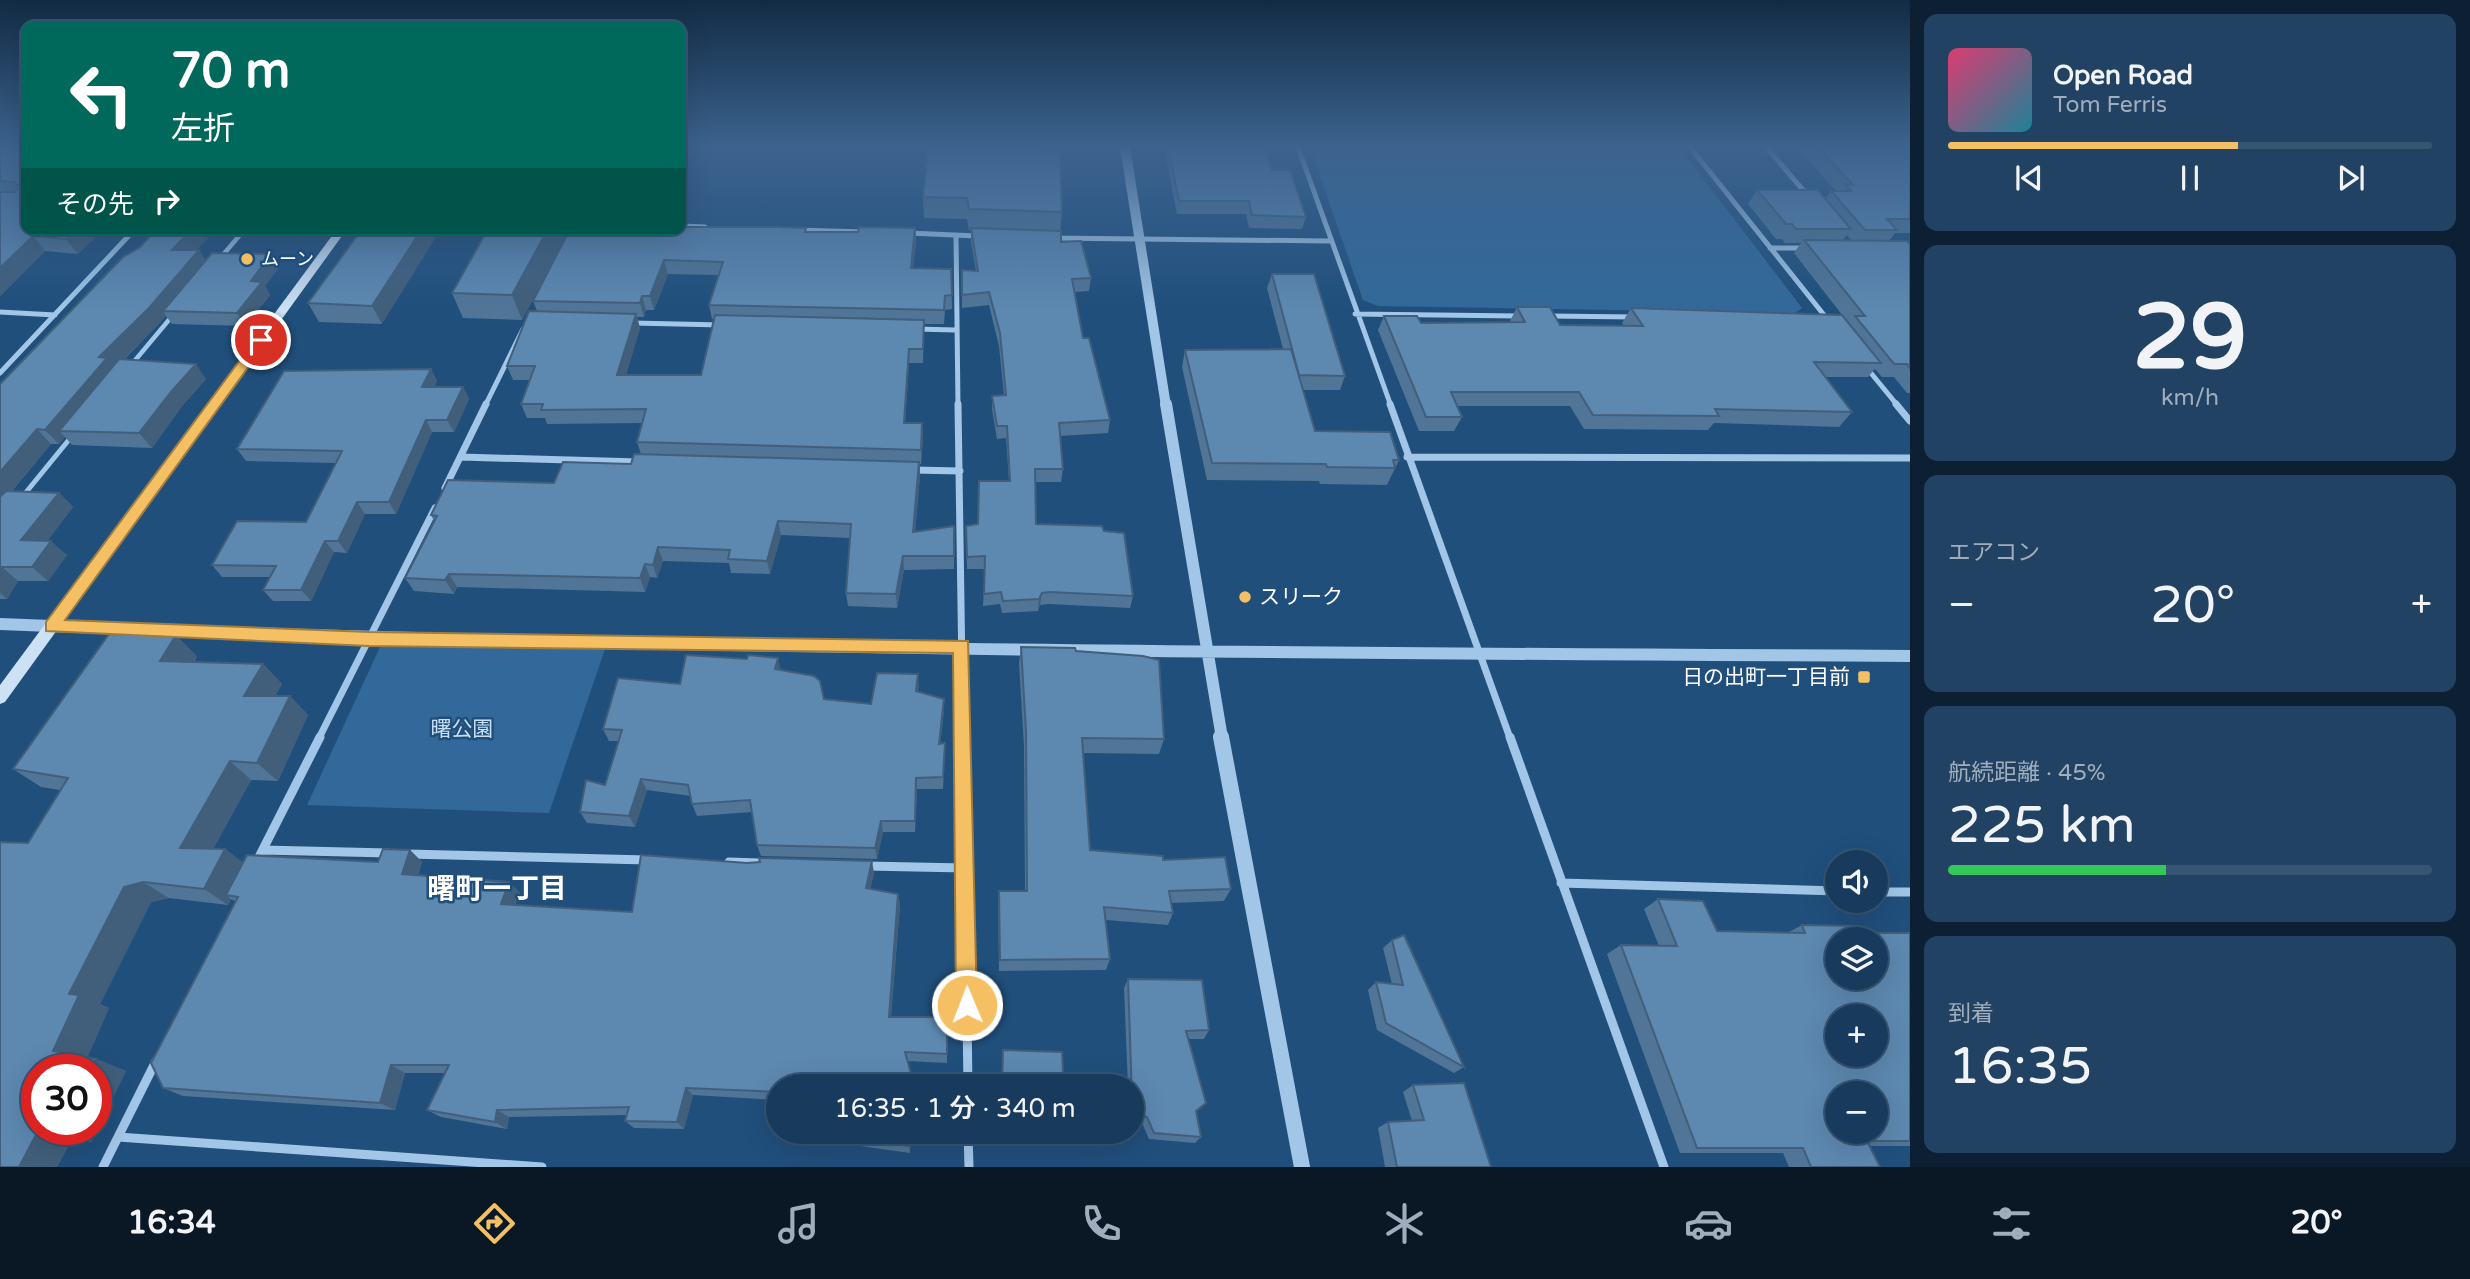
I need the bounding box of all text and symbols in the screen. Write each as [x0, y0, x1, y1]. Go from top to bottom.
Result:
text: 70 m [171, 42, 290, 101]
icon: left [56, 49, 147, 140]
text: Open Road [2053, 60, 2193, 91]
text: Tom Ferris [2053, 91, 2167, 119]
text: 左折 [171, 110, 235, 148]
icon: previous [2010, 159, 2048, 197]
icon: pause [2171, 159, 2209, 197]
icon: next [2332, 159, 2370, 197]
icon: right [148, 182, 186, 220]
text: その先 [56, 189, 134, 220]
place label: ムーン [261, 248, 314, 270]
marker: ムーン [239, 251, 255, 267]
text: 29 [2133, 283, 2247, 393]
pin [231, 310, 291, 370]
icon: arrive [242, 321, 280, 359]
text: km/h [2161, 384, 2219, 412]
text: エアコン [1948, 539, 2040, 567]
text: 20° [2150, 574, 2235, 637]
text: − [1948, 582, 1975, 628]
text: + [2411, 582, 2432, 628]
place label: スリーク [1259, 585, 1343, 610]
marker: スリーク [1237, 589, 1253, 605]
place label: 日の出町一丁目前 [1682, 665, 1850, 690]
marker: 日の出町一丁目前 [1856, 669, 1872, 685]
park label: 曙公園 [431, 717, 494, 742]
text: 航続距離 · 45% [1948, 759, 2106, 787]
text: 225 km [1948, 794, 2136, 857]
map controls [1825, 850, 1888, 1144]
button: sound [1825, 850, 1888, 913]
district label: 曙町一丁目 [427, 872, 567, 906]
button: layers [1825, 927, 1888, 990]
position arrow [930, 968, 1004, 1042]
text: 到着 [1948, 1000, 1994, 1028]
button: + [1825, 1004, 1888, 1067]
text: 16:35 [1948, 1035, 2092, 1098]
speed limit sign: 30 [21, 1054, 112, 1145]
button: − [1825, 1081, 1888, 1144]
text: 16:35 · 1 分 · 340 m [834, 1093, 1076, 1124]
icon: directions [470, 1199, 519, 1248]
icon: music [774, 1199, 823, 1248]
icon: phone [1077, 1199, 1126, 1248]
icon: climate [1380, 1199, 1429, 1248]
icon: car [1684, 1199, 1733, 1248]
icon: filters [1987, 1199, 2036, 1248]
text: 16:34 [127, 1204, 216, 1242]
text: 20° [2290, 1204, 2343, 1242]

